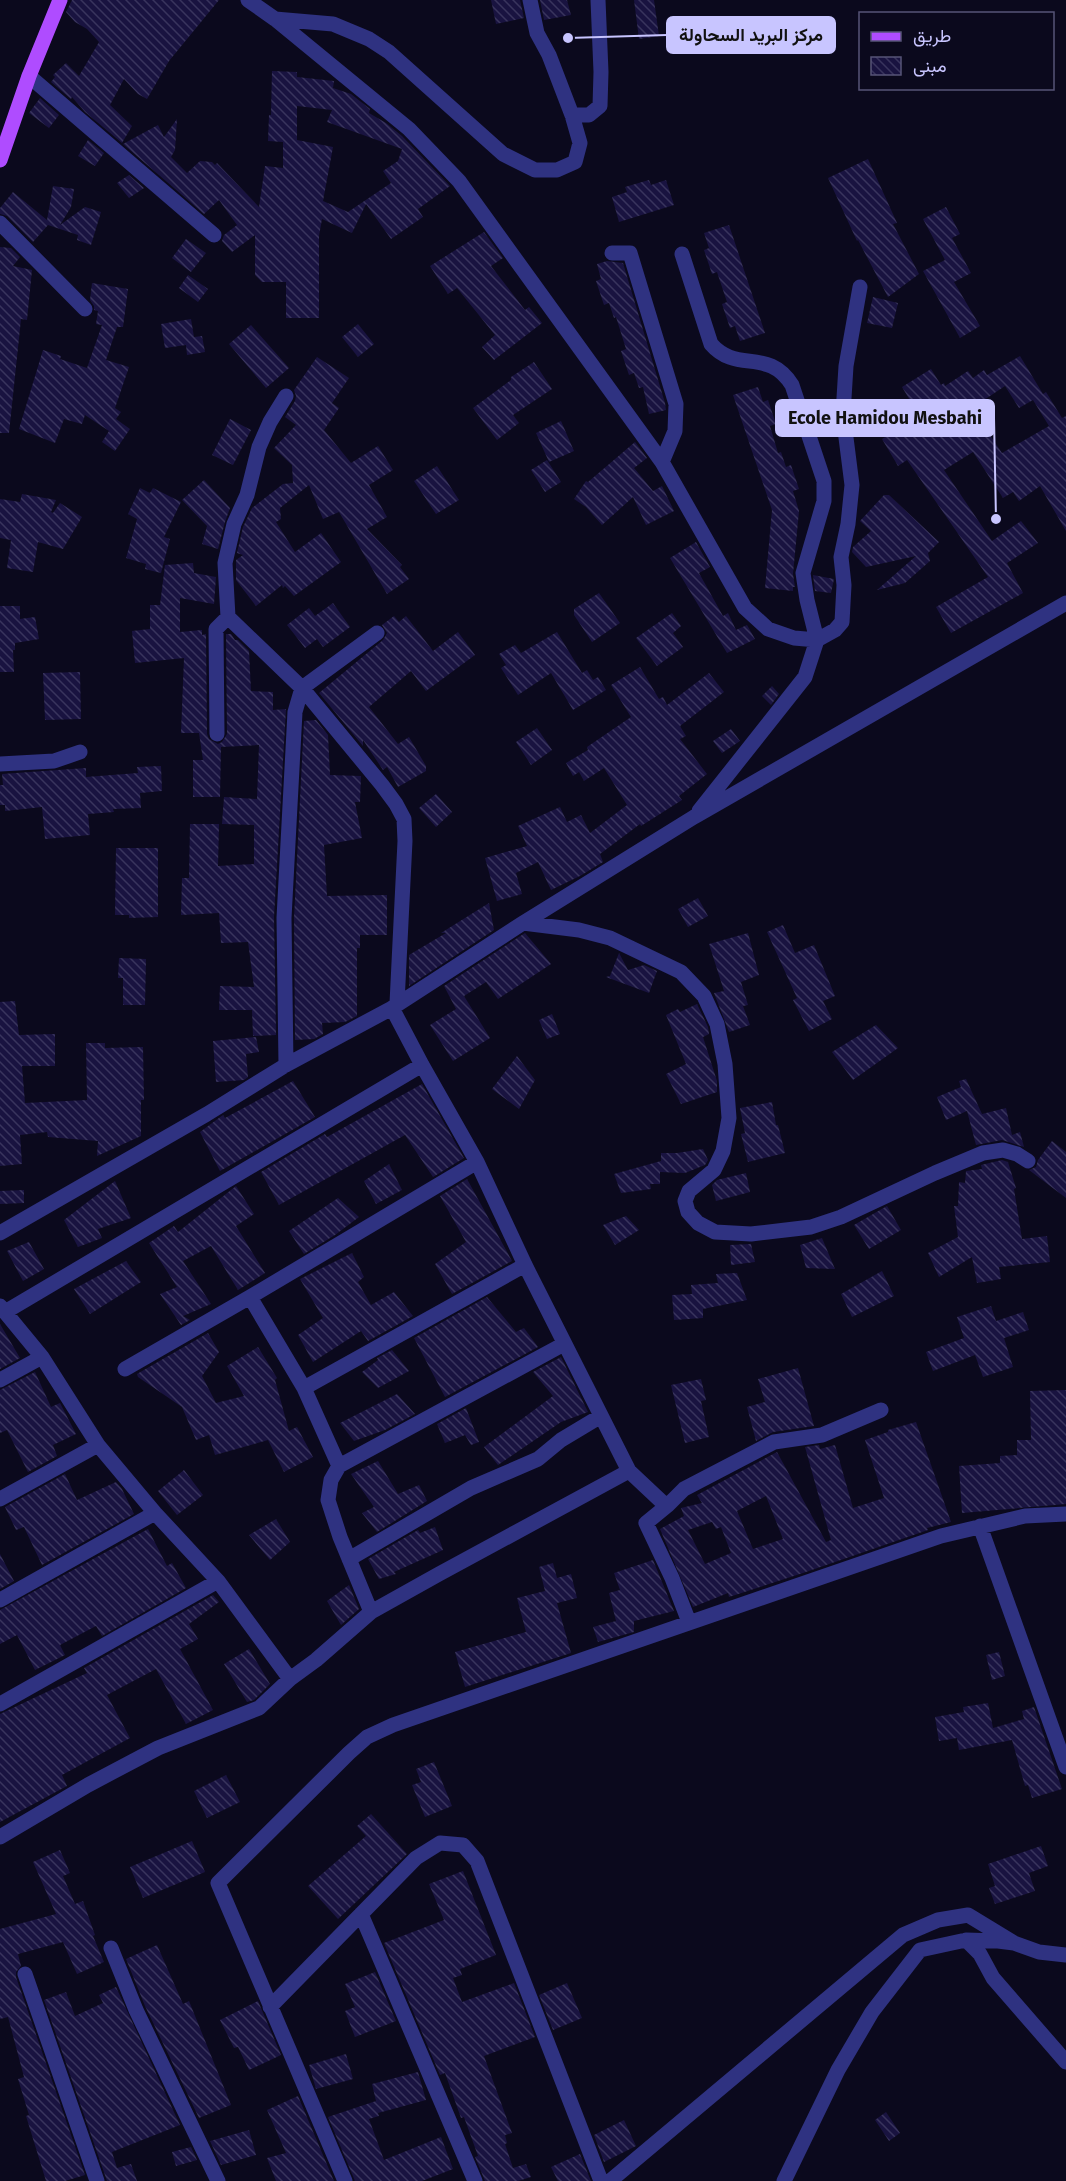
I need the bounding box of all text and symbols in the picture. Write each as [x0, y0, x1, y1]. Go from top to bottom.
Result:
legend [859, 12, 1054, 90]
callout: مركز البريد السحاولة [667, 17, 835, 53]
text: مركز البريد السحاولة [679, 24, 823, 46]
text: طريق [913, 25, 951, 47]
text: مبنى [913, 55, 947, 77]
callout: Ecole Hamidou Mesbahi [776, 400, 994, 436]
text: Ecole Hamidou Mesbahi [788, 407, 982, 429]

